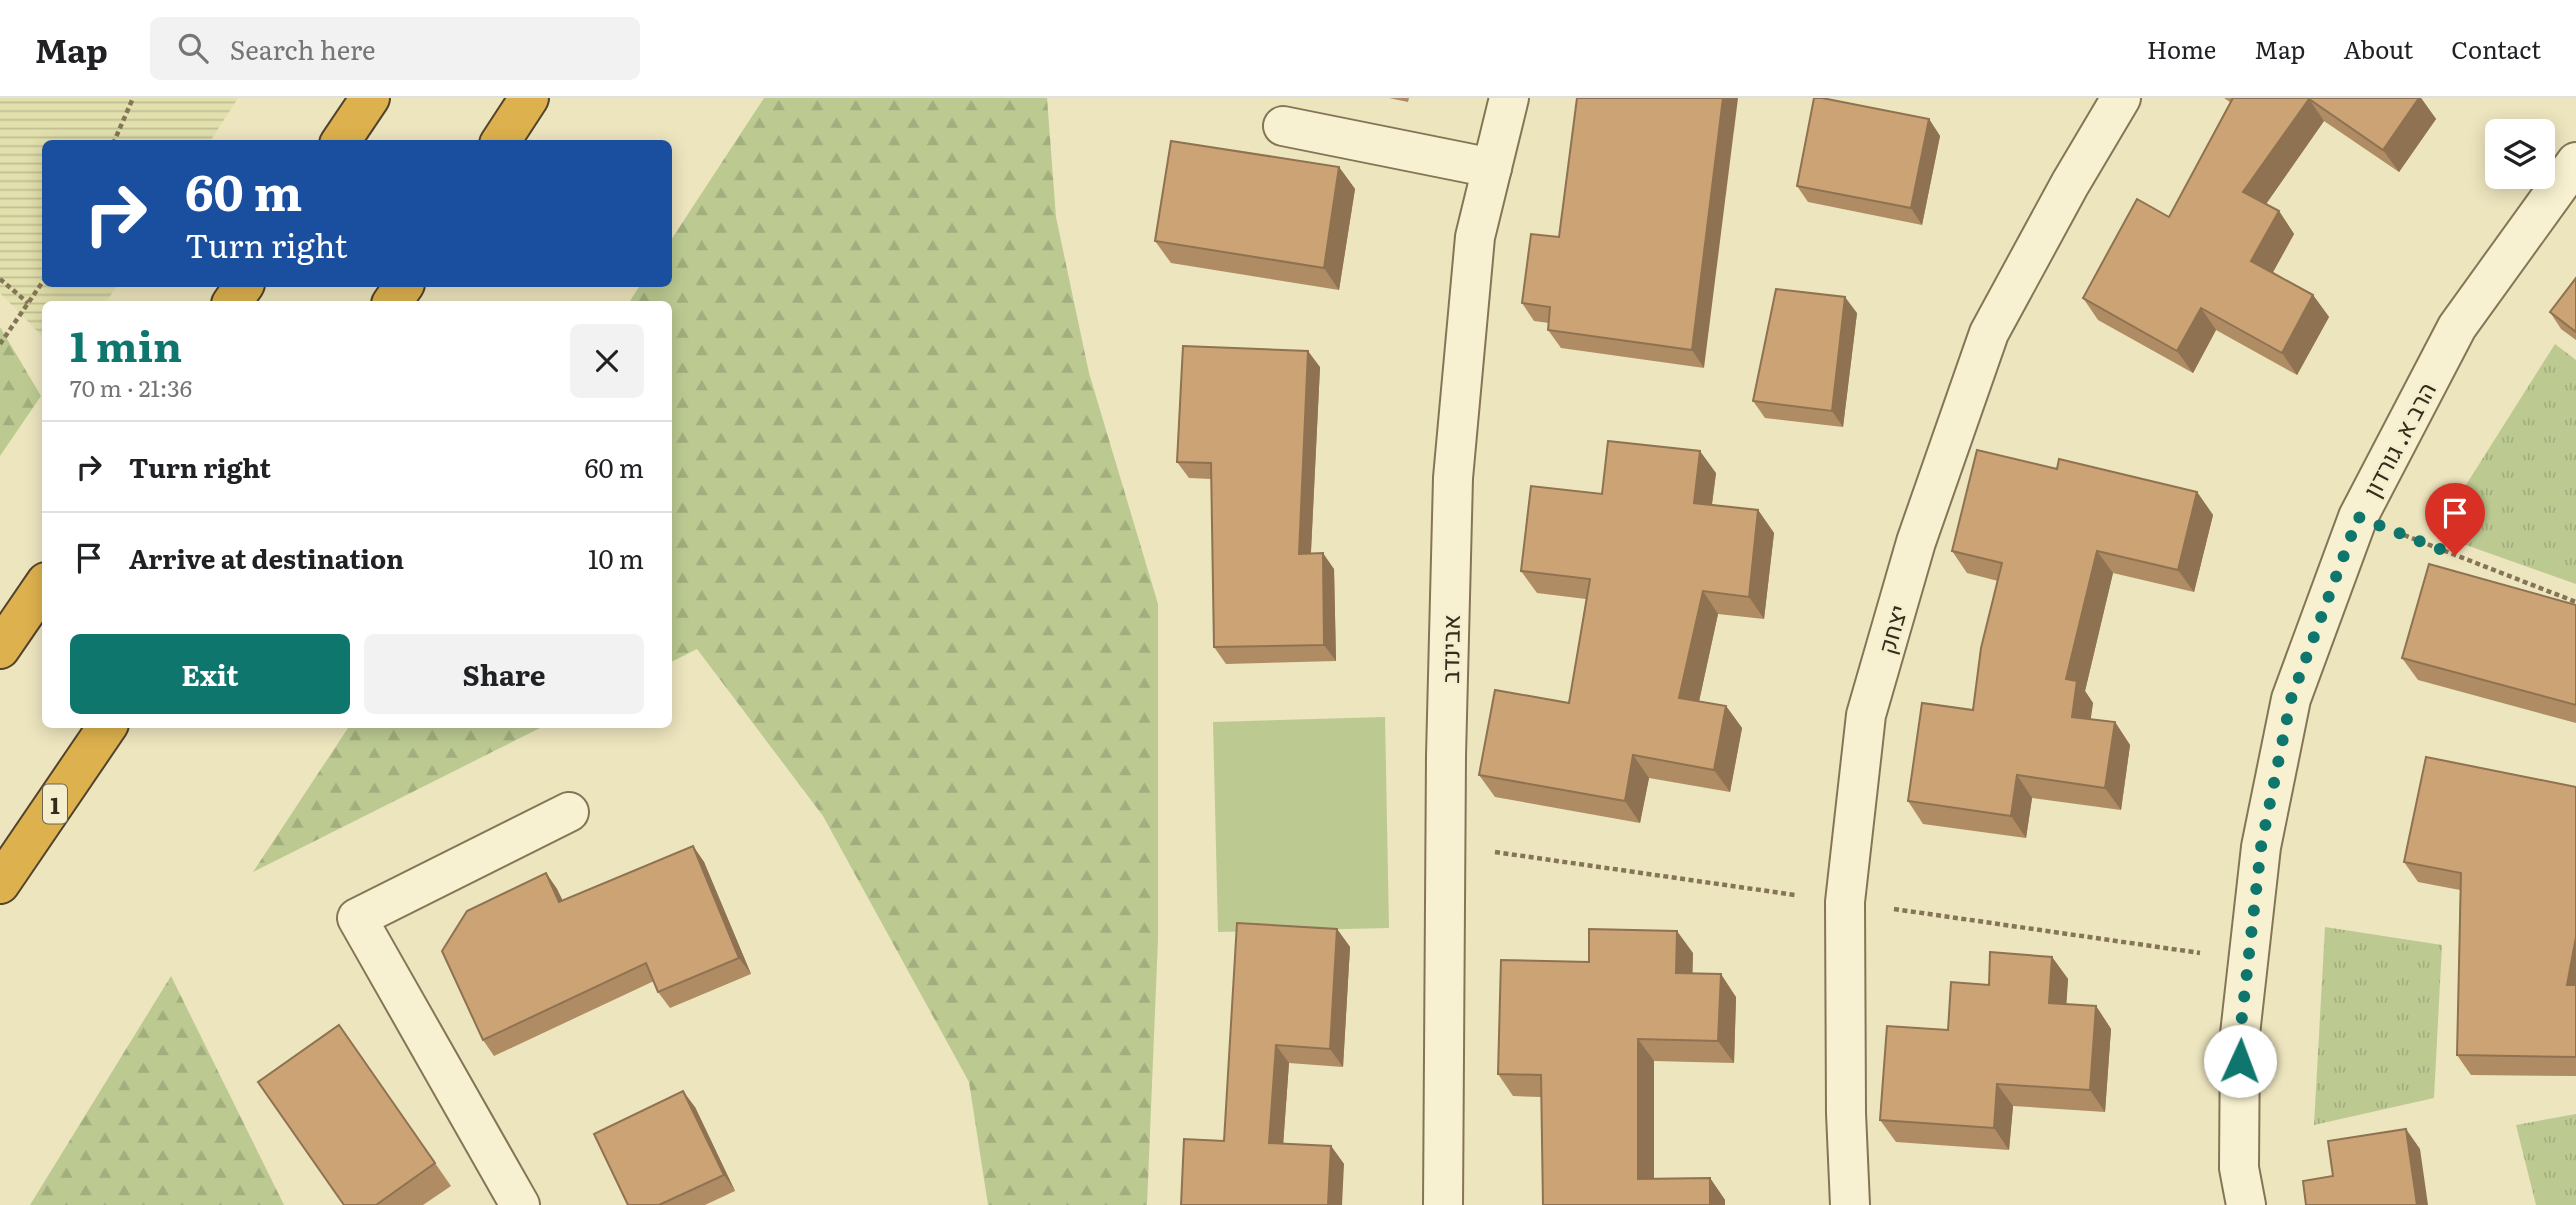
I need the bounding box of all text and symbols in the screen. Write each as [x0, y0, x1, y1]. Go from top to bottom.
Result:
search box [150, 17, 640, 80]
text: Map [35, 24, 108, 73]
icon: search [174, 29, 212, 67]
text: Search here [230, 29, 376, 68]
text: Home [2147, 31, 2216, 66]
text: Map [2254, 31, 2305, 66]
text: About [2343, 31, 2413, 66]
text: Contact [2451, 31, 2541, 66]
map controls [2485, 119, 2555, 189]
button: layers [2485, 119, 2555, 189]
text: 60 m [185, 153, 302, 226]
icon: right [70, 168, 161, 259]
text: Turn right [185, 220, 347, 268]
text: 1 min [70, 313, 182, 375]
button: close [570, 324, 644, 398]
text: 70 m · 21:36 [70, 370, 192, 404]
street label: הרב א. גורדון [2353, 375, 2443, 503]
text: Turn right [129, 447, 271, 486]
text: 60 m [585, 447, 644, 486]
icon: right [70, 448, 108, 486]
pin [2425, 483, 2485, 555]
icon: arrive [2436, 494, 2474, 532]
text: Arrive at destination [129, 538, 404, 577]
text: 10 m [588, 538, 644, 577]
icon: arrive [70, 539, 108, 577]
street label: יצחק [1867, 600, 1915, 658]
street label: אבינדב [1431, 614, 1467, 684]
button: Exit [70, 634, 350, 714]
button: Share [364, 634, 644, 714]
road number: 1 [43, 784, 67, 824]
position arrow [2203, 1024, 2277, 1098]

